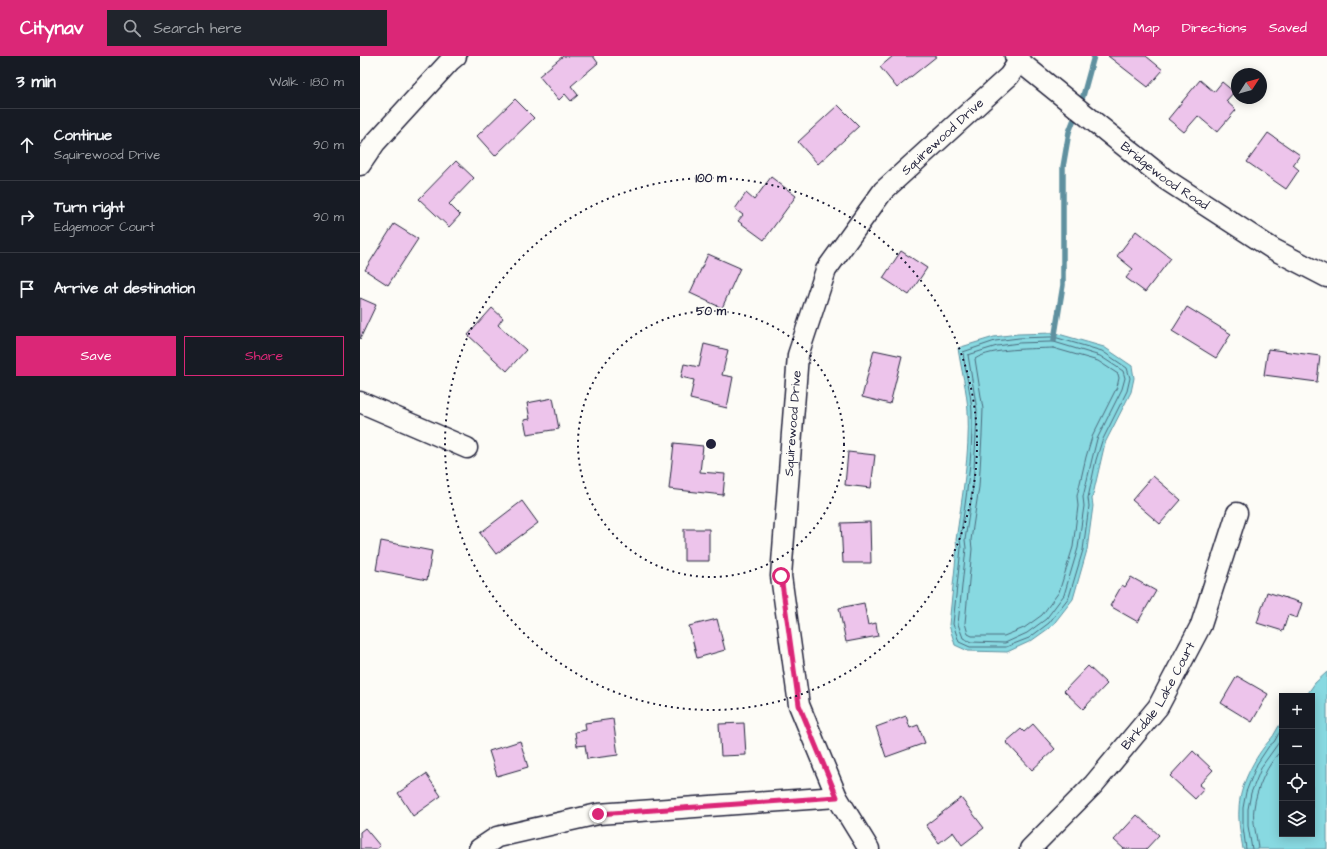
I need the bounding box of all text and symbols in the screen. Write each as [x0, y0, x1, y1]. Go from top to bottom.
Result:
search box [107, 10, 387, 46]
text: Citynav [20, 15, 83, 42]
icon: search [121, 17, 143, 39]
text: Search here [153, 18, 242, 39]
text: Map [1133, 18, 1160, 38]
text: Directions [1182, 18, 1247, 38]
text: Saved [1269, 18, 1307, 38]
north arrow [1231, 68, 1267, 104]
text: 3 min [16, 70, 56, 94]
text: Walk · 180 m [269, 73, 344, 91]
street label: Squirewood Drive [897, 94, 988, 179]
text: Continue [54, 125, 112, 146]
icon: ahead [16, 134, 38, 156]
text: 90 m [313, 136, 344, 154]
street label: Bridgewood Road [1117, 137, 1213, 214]
text: Squirewood Drive [54, 146, 160, 164]
text: 100 m [696, 170, 727, 187]
text: Turn right [54, 197, 125, 218]
icon: right [16, 206, 38, 228]
text: 90 m [313, 208, 344, 226]
text: Edgemoor Court [54, 218, 155, 236]
icon: arrive [16, 278, 38, 300]
text: Arrive at destination [54, 278, 195, 299]
text: 50 m [696, 303, 727, 320]
button: Save [16, 336, 176, 376]
button: Share [184, 336, 344, 376]
street label: Squirewood Drive [780, 370, 806, 477]
centre of rings [704, 437, 718, 451]
route start [772, 567, 790, 585]
street label: Birkdale Lake Court [1117, 638, 1200, 754]
map controls [1279, 693, 1315, 837]
button: + [1279, 693, 1315, 729]
button: − [1279, 729, 1315, 765]
button: locate [1279, 765, 1315, 801]
button: layers [1279, 801, 1315, 837]
route end [589, 805, 607, 823]

